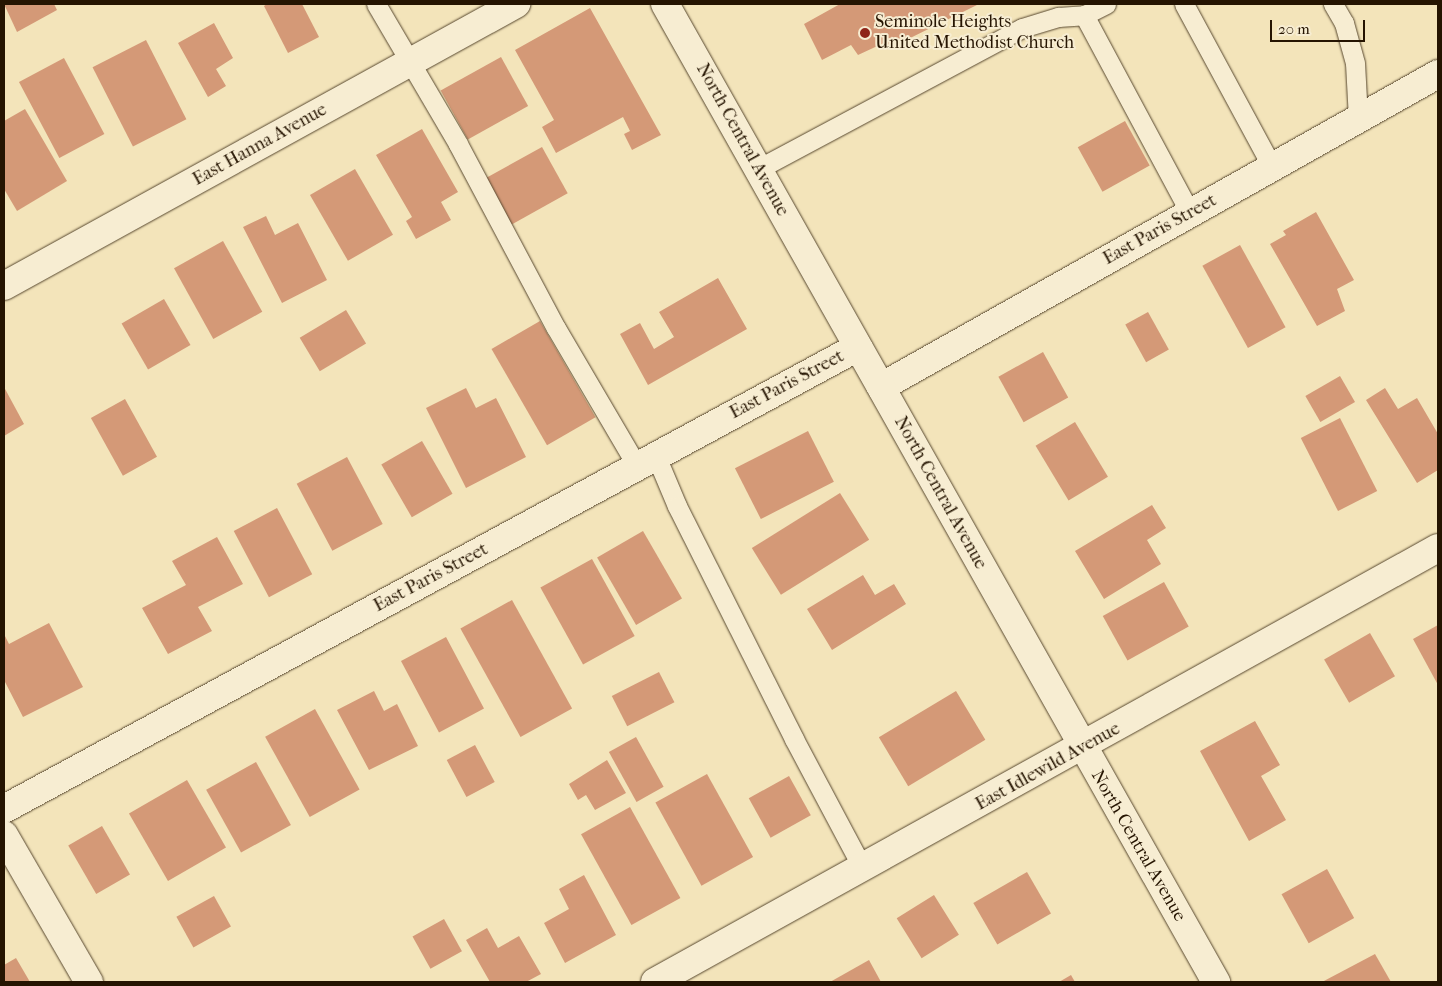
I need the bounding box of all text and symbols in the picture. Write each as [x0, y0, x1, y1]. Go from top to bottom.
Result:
scale bar [1272, 10, 1367, 42]
place label: Seminole Heights United Methodist Church [875, 12, 1074, 54]
text: 20 m [1278, 20, 1310, 38]
marker: Seminole Heights United Methodist Church [859, 27, 871, 39]
street label: North Central Avenue [691, 60, 793, 220]
street label: East Hanna Avenue [189, 99, 331, 191]
street label: East Paris Street [1100, 190, 1220, 270]
street label: East Paris Street [726, 346, 848, 424]
street label: North Central Avenue [889, 413, 991, 573]
street label: East Paris Street [370, 539, 492, 617]
street label: East Idlewild Avenue [972, 718, 1124, 816]
street label: North Central Avenue [1086, 766, 1190, 926]

